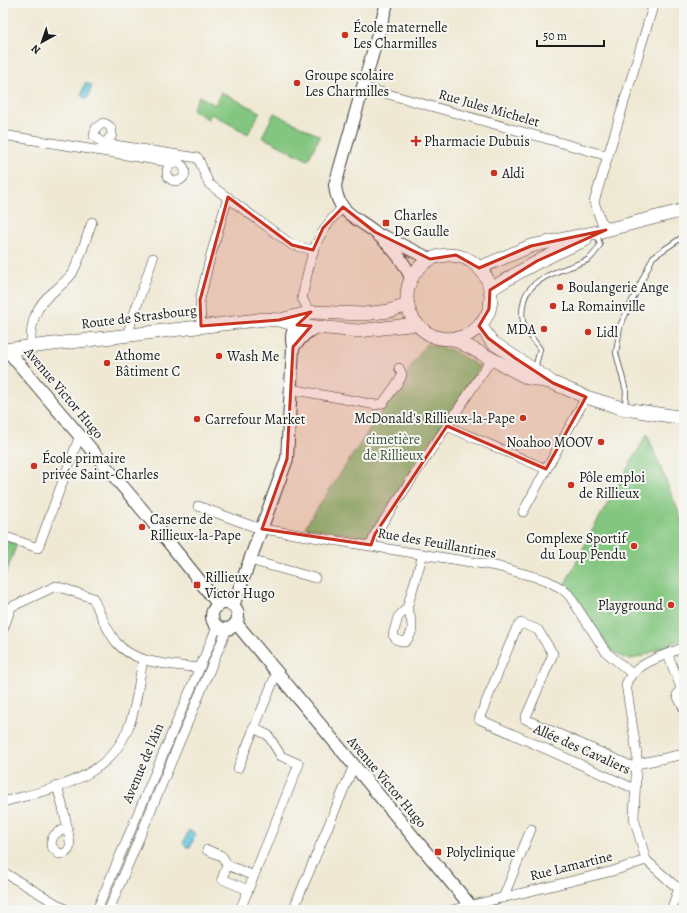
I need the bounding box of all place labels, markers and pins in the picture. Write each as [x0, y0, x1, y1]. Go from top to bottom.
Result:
place label: École maternelle Les Charmilles [353, 18, 448, 53]
marker: École maternelle Les Charmilles [340, 30, 350, 40]
place label: Groupe scolaire Les Charmilles [305, 66, 394, 101]
marker: Groupe scolaire Les Charmilles [292, 78, 302, 88]
place label: Pharmacie Dubuis [424, 132, 530, 151]
marker: Pharmacie Dubuis [411, 136, 421, 146]
place label: Aldi [501, 164, 525, 183]
marker: Aldi [489, 168, 499, 178]
place label: Charles De Gaulle [394, 206, 449, 241]
marker: Charles De Gaulle [381, 218, 391, 228]
place label: Boulangerie Ange [568, 278, 669, 297]
marker: Boulangerie Ange [555, 282, 565, 292]
place label: La Romainville [561, 297, 645, 316]
marker: La Romainville [548, 301, 558, 311]
place label: MDA [506, 320, 537, 339]
place label: Lidl [596, 323, 619, 342]
marker: MDA [539, 324, 549, 334]
marker: Lidl [583, 327, 593, 337]
place label: Athome Bâtiment C [114, 346, 180, 381]
place label: Wash Me [226, 347, 279, 366]
marker: Wash Me [214, 351, 224, 361]
marker: Athome Bâtiment C [102, 358, 112, 368]
place label: McDonald's Rillieux-la-Pape [354, 409, 515, 428]
place label: Carrefour Market [205, 410, 306, 429]
marker: McDonald's Rillieux-la-Pape [518, 413, 528, 423]
marker: Carrefour Market [192, 414, 202, 424]
place label: Noahoo MOOV [506, 433, 593, 452]
marker: Noahoo MOOV [596, 437, 606, 447]
place label: École primaire privée Saint-Charles [42, 449, 159, 484]
marker: École primaire privée Saint-Charles [29, 461, 39, 471]
place label: Pôle emploi de Rillieux [579, 468, 645, 503]
marker: Pôle emploi de Rillieux [566, 480, 576, 490]
place label: Caserne de Rillieux-la-Pape [150, 510, 241, 545]
marker: Caserne de Rillieux-la-Pape [137, 522, 147, 532]
place label: Complexe Sportif du Loup Pendu [526, 529, 628, 564]
marker: Complexe Sportif du Loup Pendu [629, 541, 639, 551]
place label: Rillieux Victor Hugo [204, 568, 275, 603]
marker: Rillieux Victor Hugo [192, 580, 202, 590]
place label: Playground [598, 596, 663, 615]
marker: Playground [666, 600, 676, 610]
place label: Polyclinique [446, 843, 515, 862]
marker: Polyclinique [433, 847, 443, 857]

